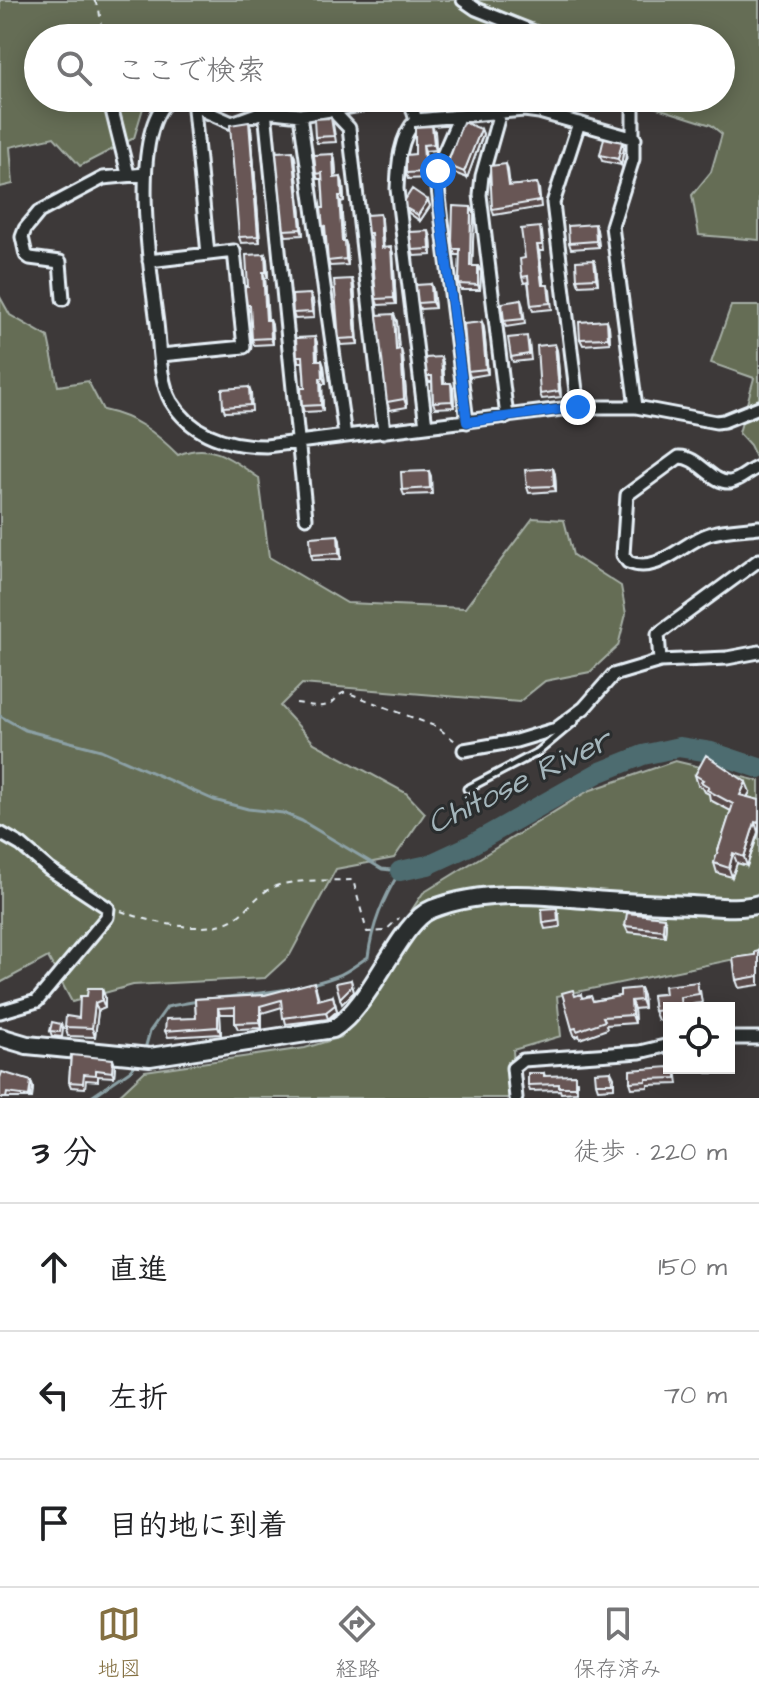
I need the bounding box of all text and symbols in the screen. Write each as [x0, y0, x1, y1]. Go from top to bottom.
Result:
search box [24, 24, 735, 112]
icon: search [52, 46, 96, 90]
text: ここで検索 [116, 50, 266, 92]
route start [420, 153, 456, 189]
route end [560, 389, 596, 425]
water label: Chitose River [419, 717, 622, 846]
map controls [663, 1002, 735, 1074]
button: locate [663, 1002, 735, 1074]
text: 3 分 [32, 1129, 97, 1177]
text: 徒歩 · 220 m [574, 1134, 727, 1170]
icon: ahead [32, 1245, 76, 1289]
text: 直進 [108, 1249, 168, 1291]
text: 150 m [658, 1249, 727, 1285]
icon: left [32, 1373, 76, 1417]
text: 左折 [108, 1377, 168, 1419]
text: 70 m [664, 1377, 727, 1413]
icon: arrive [32, 1501, 76, 1545]
text: 目的地に到着 [108, 1505, 288, 1547]
tab: 地図 [97, 1602, 141, 1685]
tab: 経路 [335, 1602, 380, 1685]
tab: 保存済み [574, 1602, 662, 1685]

